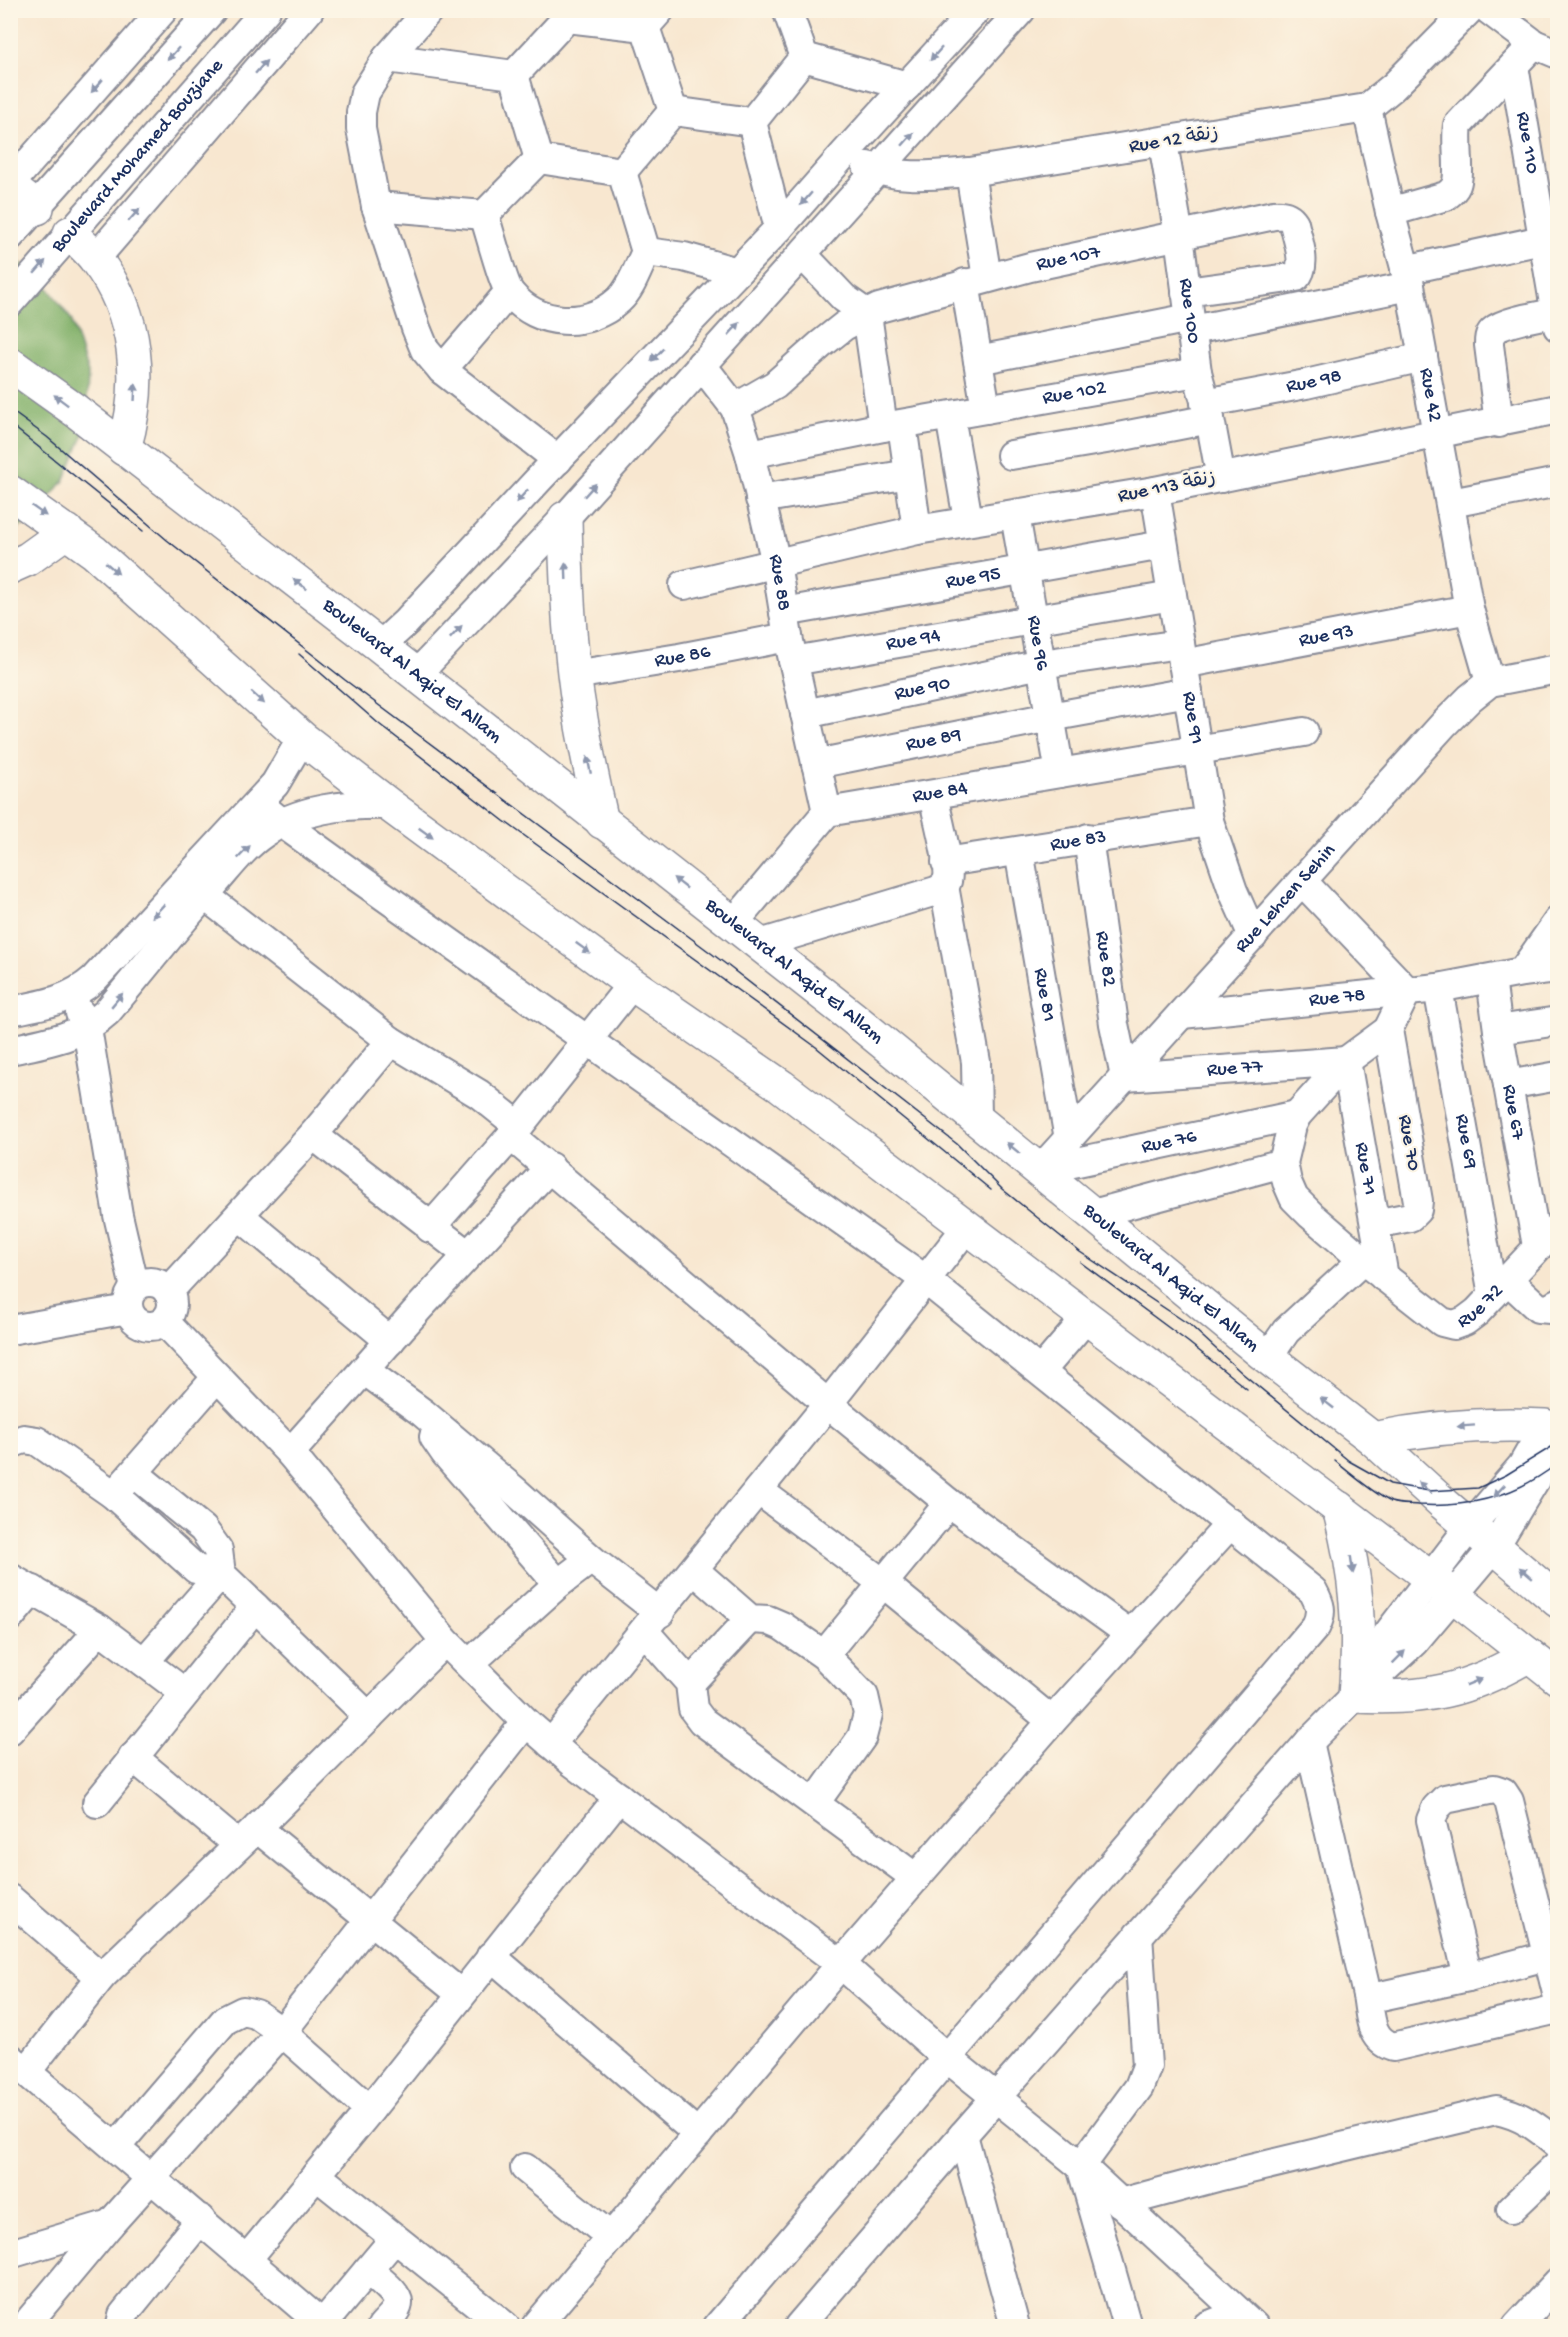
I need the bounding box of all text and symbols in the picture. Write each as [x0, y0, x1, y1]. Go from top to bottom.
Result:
one-way arrow [167, 46, 180, 61]
one-way arrow [930, 46, 943, 61]
street label: Boulevard Mohamed Bouziane [46, 54, 229, 258]
one-way arrow [254, 60, 267, 75]
one-way arrow [91, 78, 104, 93]
street label: Rue 110 [1510, 110, 1543, 176]
street label: Rue 12 زنقة [1128, 123, 1220, 159]
one-way arrow [901, 131, 915, 146]
one-way arrow [800, 191, 813, 206]
one-way arrow [127, 208, 140, 223]
street label: Rue 107 [1034, 241, 1103, 277]
one-way arrow [34, 260, 47, 275]
street label: Rue 100 [1173, 277, 1205, 345]
one-way arrow [727, 322, 741, 337]
one-way arrow [650, 348, 664, 363]
street label: Rue 98 [1284, 365, 1344, 399]
street label: Rue 42 [1414, 366, 1446, 424]
street label: Rue 102 [1041, 377, 1108, 410]
one-way arrow [130, 383, 139, 402]
one-way arrow [54, 394, 70, 406]
street label: Rue 113 زنقة [1116, 467, 1218, 509]
one-way arrow [583, 483, 596, 498]
one-way arrow [516, 489, 530, 503]
one-way arrow [30, 505, 46, 517]
street label: Rue 88 [763, 552, 795, 613]
one-way arrow [104, 561, 119, 574]
one-way arrow [562, 562, 571, 581]
street label: Rue 95 [944, 562, 1002, 595]
one-way arrow [292, 578, 308, 591]
street label: Boulevard Al Aqid El Allam [317, 594, 506, 749]
street label: Rue 96 [1021, 614, 1054, 673]
street label: Rue 93 [1297, 620, 1356, 653]
street label: Rue 94 [884, 624, 943, 656]
one-way arrow [449, 625, 462, 640]
street label: Rue 86 [653, 641, 713, 673]
street label: Rue 90 [892, 672, 952, 706]
street label: Rue 91 [1177, 690, 1208, 746]
one-way arrow [250, 691, 265, 705]
street label: Rue 89 [904, 724, 963, 757]
one-way arrow [584, 755, 593, 774]
street label: Rue 84 [911, 777, 970, 809]
street label: Rue 83 [1049, 826, 1108, 857]
one-way arrow [418, 827, 434, 839]
street label: Rue Lehcen Sehin [1231, 839, 1341, 958]
one-way arrow [236, 845, 250, 859]
one-way arrow [672, 877, 687, 889]
street label: Boulevard Al Aqid El Allam [699, 893, 888, 1049]
one-way arrow [151, 904, 165, 918]
street label: Rue 82 [1090, 930, 1120, 988]
one-way arrow [576, 942, 591, 954]
street label: Rue 81 [1028, 966, 1060, 1023]
street label: Rue 78 [1308, 984, 1366, 1013]
one-way arrow [110, 993, 123, 1008]
street label: Rue 77 [1206, 1056, 1264, 1083]
street label: Rue 67 [1497, 1083, 1529, 1142]
street label: Rue 69 [1449, 1112, 1482, 1171]
street label: Rue 70 [1392, 1113, 1424, 1173]
street label: Rue 76 [1140, 1125, 1199, 1159]
street label: Rue 71 [1349, 1141, 1381, 1197]
one-way arrow [1006, 1142, 1021, 1155]
street label: Boulevard Al Aqid El Allam [1077, 1199, 1264, 1357]
street label: Rue 72 [1455, 1280, 1509, 1334]
one-way arrow [1320, 1398, 1335, 1410]
one-way arrow [1456, 1421, 1475, 1430]
one-way arrow [1418, 1481, 1433, 1495]
one-way arrow [1492, 1483, 1506, 1498]
one-way arrow [1348, 1555, 1357, 1574]
one-way arrow [1518, 1567, 1534, 1580]
one-way arrow [1391, 1650, 1406, 1664]
one-way arrow [1466, 1677, 1484, 1687]

